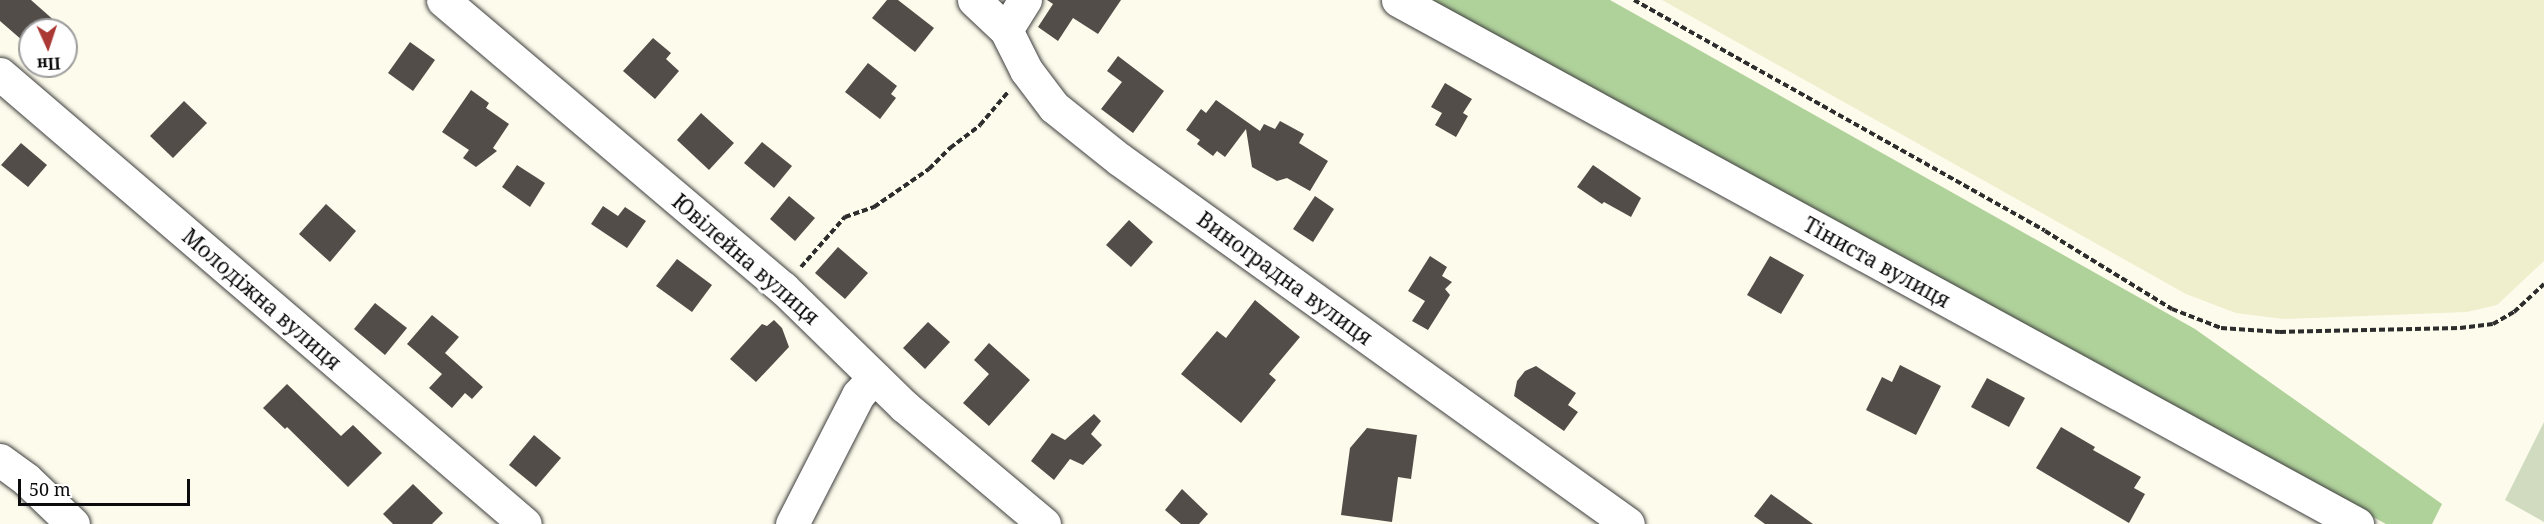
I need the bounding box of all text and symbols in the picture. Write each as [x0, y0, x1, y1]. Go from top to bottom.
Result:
north arrow [18, 18, 78, 78]
text: Пн [36, 52, 61, 76]
street label: Ювілейна вулиця [667, 188, 825, 330]
street label: Виноградна вулиця [1193, 206, 1377, 350]
street label: Тіниста вулиця [1799, 211, 1955, 313]
street label: Молодіжна вулиця [177, 223, 347, 375]
scale bar [21, 467, 194, 505]
text: 50 m [29, 477, 71, 501]

